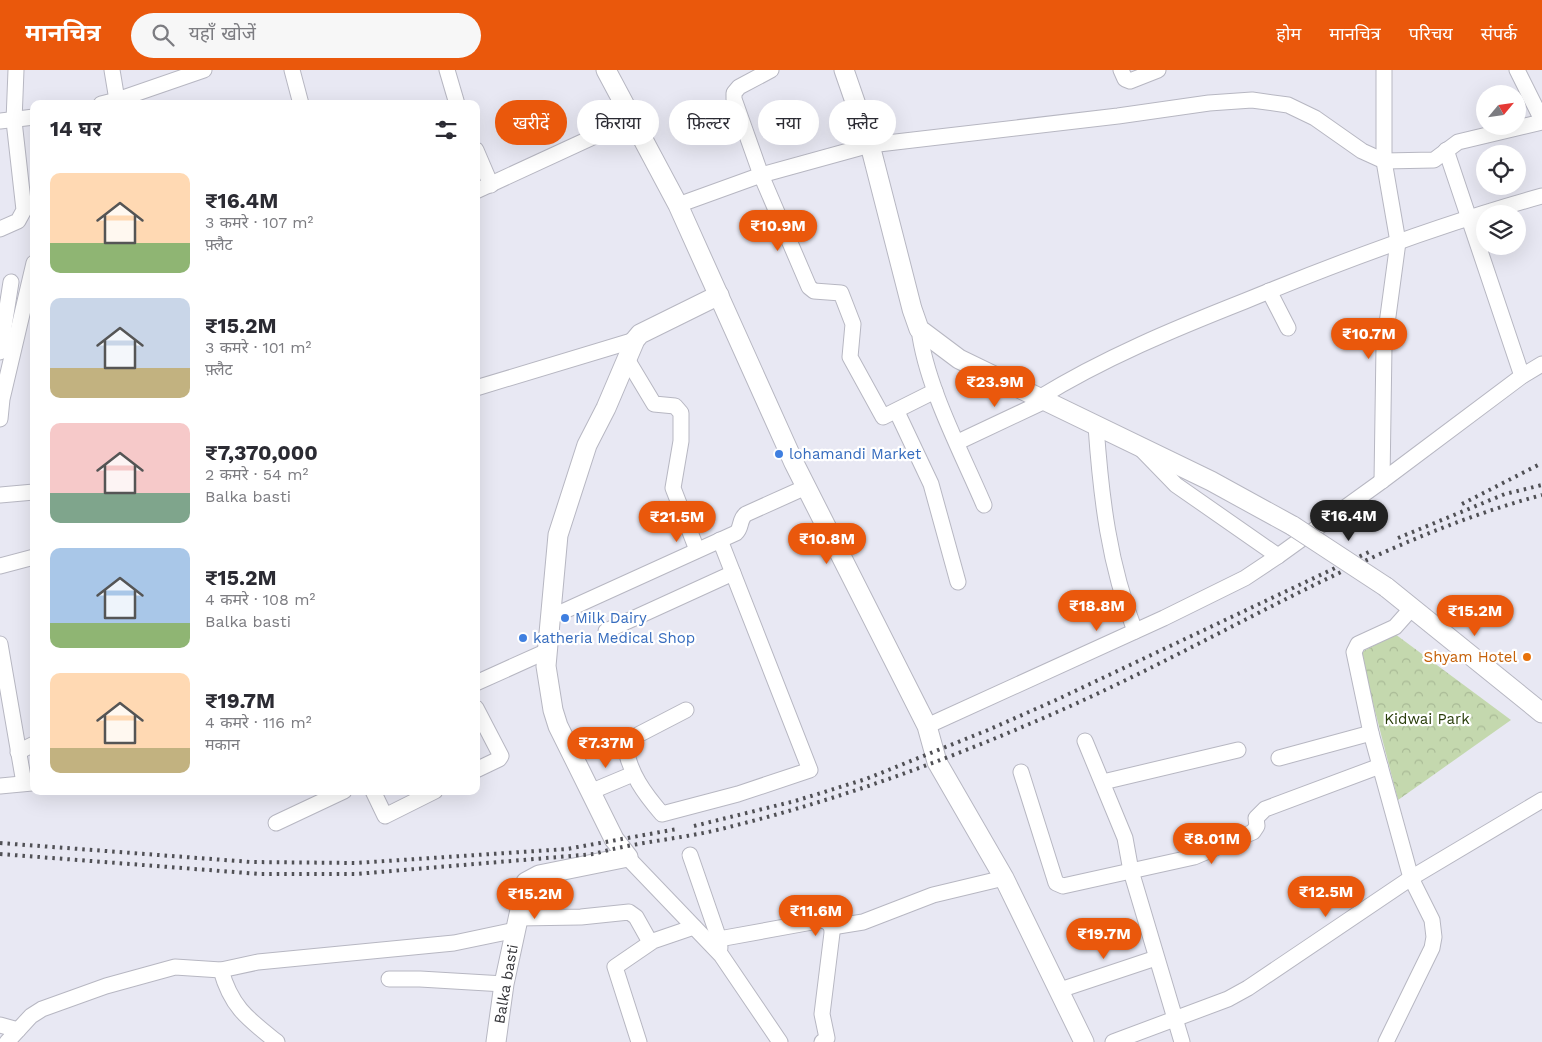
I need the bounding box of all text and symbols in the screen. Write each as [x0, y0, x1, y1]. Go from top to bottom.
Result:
search box [131, 13, 481, 58]
text: मानचित्र [25, 19, 101, 47]
icon: search [149, 21, 177, 49]
text: यहाँ खोजें [189, 22, 256, 45]
text: होम [1276, 23, 1301, 44]
text: मानचित्र [1329, 23, 1381, 44]
text: परिचय [1409, 23, 1453, 44]
text: संपर्क [1481, 23, 1517, 44]
north arrow [1476, 85, 1526, 135]
map controls [1476, 85, 1526, 255]
chip: खरीदें [495, 100, 567, 145]
chip: किराया [577, 100, 659, 145]
chip: फ़िल्टर [669, 100, 748, 145]
chip: नया [758, 100, 819, 145]
chip: फ़्लैट [829, 100, 896, 145]
text: 14 घर [50, 116, 102, 141]
icon: filters [432, 116, 460, 144]
button: locate [1476, 145, 1526, 195]
text: ₹16.4M [205, 188, 278, 213]
icon: home [90, 193, 150, 253]
button: layers [1476, 205, 1526, 255]
pin: ₹10.9M [737, 210, 819, 252]
text: 3 कमरे · 107 m² [205, 213, 313, 232]
text: ₹10.9M [750, 216, 806, 235]
text: फ़्लैट [205, 235, 233, 254]
text: ₹15.2M [205, 313, 277, 338]
icon: home [90, 318, 150, 378]
pin: ₹10.7M [1328, 318, 1410, 360]
text: ₹10.7M [1342, 324, 1396, 343]
text: 3 कमरे · 101 m² [205, 338, 311, 357]
text: फ़्लैट [205, 360, 233, 379]
pin: ₹23.9M [954, 366, 1036, 408]
text: ₹23.9M [966, 372, 1024, 391]
text: ₹7,370,000 [205, 440, 318, 465]
icon: home [90, 443, 150, 503]
place label: lohamandi Market [789, 445, 922, 463]
marker: lohamandi Market [773, 448, 785, 460]
text: 2 कमरे · 54 m² [205, 465, 308, 484]
text: Balka basti [205, 487, 291, 506]
pin: ₹21.5M [636, 500, 718, 543]
pin: ₹16.4M [1308, 500, 1390, 542]
text: ₹16.4M [1321, 506, 1377, 525]
text: ₹21.5M [650, 507, 704, 526]
pin: ₹10.8M [786, 522, 868, 565]
text: ₹10.8M [799, 529, 855, 548]
text: ₹15.2M [205, 565, 277, 590]
icon: home [90, 568, 150, 628]
text: 4 कमरे · 108 m² [205, 590, 315, 609]
pin: ₹18.8M [1056, 590, 1138, 632]
pin: ₹15.2M [1434, 594, 1516, 637]
text: ₹18.8M [1069, 596, 1125, 615]
text: ₹15.2M [1448, 601, 1502, 620]
place label: Milk Dairy [575, 609, 647, 627]
text: Balka basti [205, 612, 291, 631]
marker: Milk Dairy [559, 612, 571, 624]
place label: katheria Medical Shop [533, 629, 695, 647]
marker: katheria Medical Shop [517, 632, 529, 644]
place label: Shyam Hotel [1424, 648, 1517, 666]
marker: Shyam Hotel [1521, 651, 1533, 663]
text: ₹19.7M [205, 688, 275, 713]
icon: home [90, 693, 150, 753]
park label: Kidwai Park [1384, 710, 1470, 728]
text: 4 कमरे · 116 m² [205, 713, 312, 732]
pin: ₹7.37M [565, 726, 647, 769]
text: ₹7.37M [578, 733, 634, 752]
text: मकान [205, 735, 240, 754]
pin: ₹8.01M [1171, 822, 1253, 865]
text: ₹8.01M [1184, 829, 1240, 848]
pin: ₹12.5M [1285, 876, 1367, 918]
pin: ₹15.2M [494, 878, 576, 920]
text: ₹12.5M [1299, 882, 1353, 901]
text: ₹15.2M [508, 884, 562, 903]
pin: ₹11.6M [775, 894, 857, 937]
text: ₹11.6M [790, 901, 842, 920]
pin: ₹19.7M [1063, 918, 1145, 960]
text: ₹19.7M [1077, 924, 1131, 943]
street label: Balka basti [490, 943, 522, 1025]

